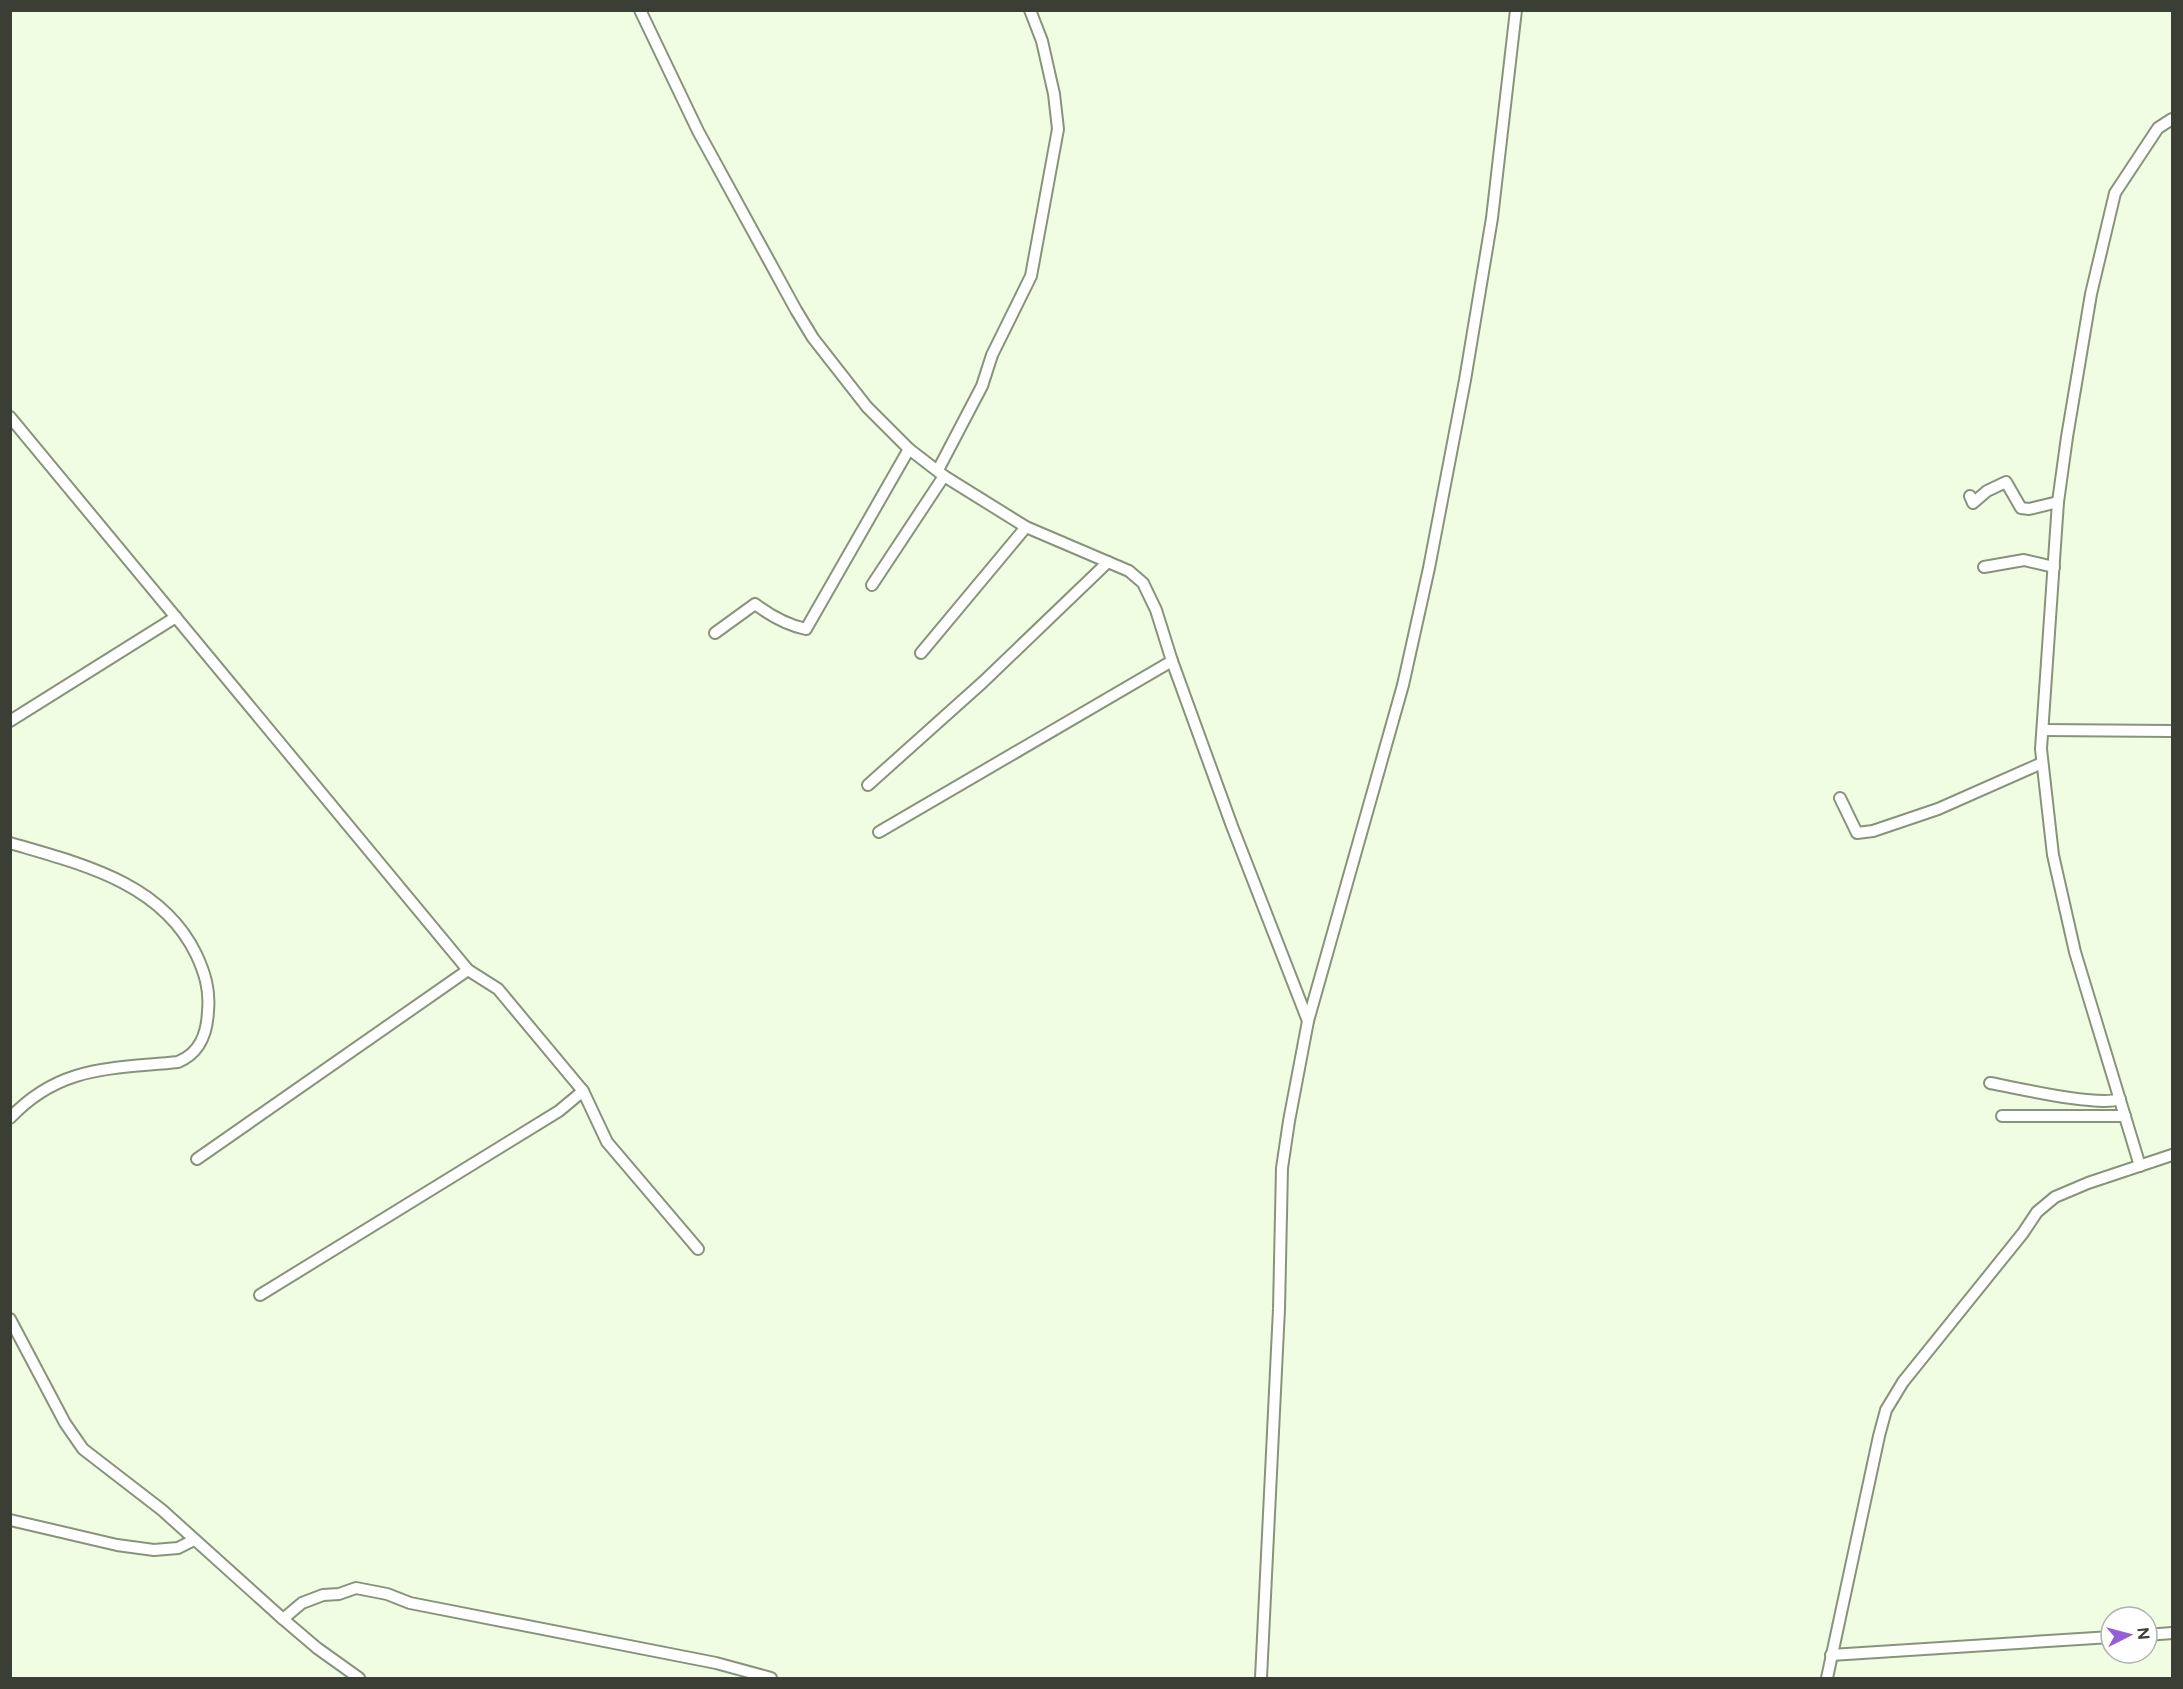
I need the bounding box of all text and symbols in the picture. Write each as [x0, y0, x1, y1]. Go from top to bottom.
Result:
north arrow [2099, 1605, 2159, 1665]
text: N [2133, 1626, 2154, 1641]

